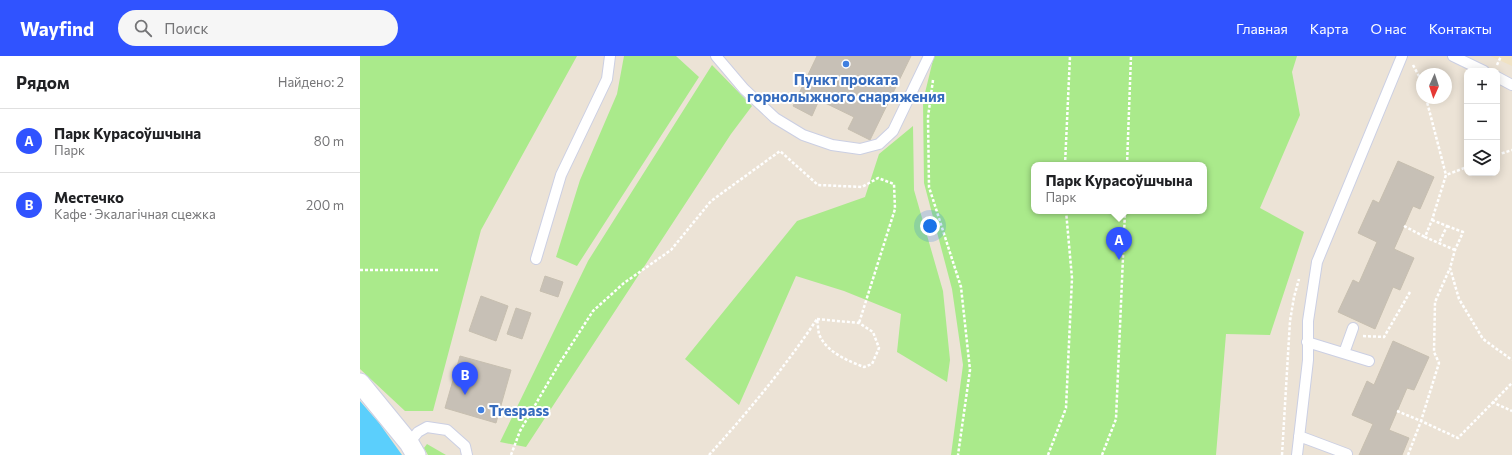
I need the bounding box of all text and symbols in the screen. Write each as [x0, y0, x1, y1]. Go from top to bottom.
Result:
search box [118, 10, 398, 46]
text: Wayfind [20, 17, 94, 40]
icon: search [132, 17, 154, 39]
text: Поиск [164, 19, 208, 37]
text: Главная [1236, 20, 1288, 37]
text: Карта [1310, 20, 1348, 37]
text: О нас [1370, 20, 1407, 37]
text: Контакты [1429, 20, 1492, 37]
marker: Пункт проката горнолыжного снаряжения [841, 59, 851, 69]
north arrow [1416, 68, 1452, 104]
map controls [1464, 68, 1500, 176]
button: + [1464, 68, 1500, 104]
place label: Пункт проката горнолыжного снаряжения [747, 70, 945, 105]
text: Рядом [16, 72, 70, 93]
text: Найдено: 2 [278, 74, 344, 90]
button: − [1464, 104, 1500, 140]
text: Парк Курасоўшчына [54, 124, 201, 142]
text: A [24, 133, 34, 149]
text: 80 m [314, 133, 344, 149]
button: layers [1464, 140, 1500, 176]
text: Парк [54, 142, 85, 158]
popup [1031, 162, 1207, 214]
text: Парк Курасоўшчына [1045, 171, 1193, 189]
text: Местечко [54, 188, 124, 206]
text: Парк [1045, 189, 1076, 205]
text: B [25, 197, 33, 213]
text: 200 m [306, 197, 344, 213]
text: Кафе · Экалагічная сцежка [54, 206, 216, 222]
your location [920, 216, 940, 236]
pin: A [1106, 227, 1132, 260]
pin: B [452, 362, 478, 395]
place label: Trespass [489, 401, 549, 419]
marker: Trespass [476, 405, 486, 415]

